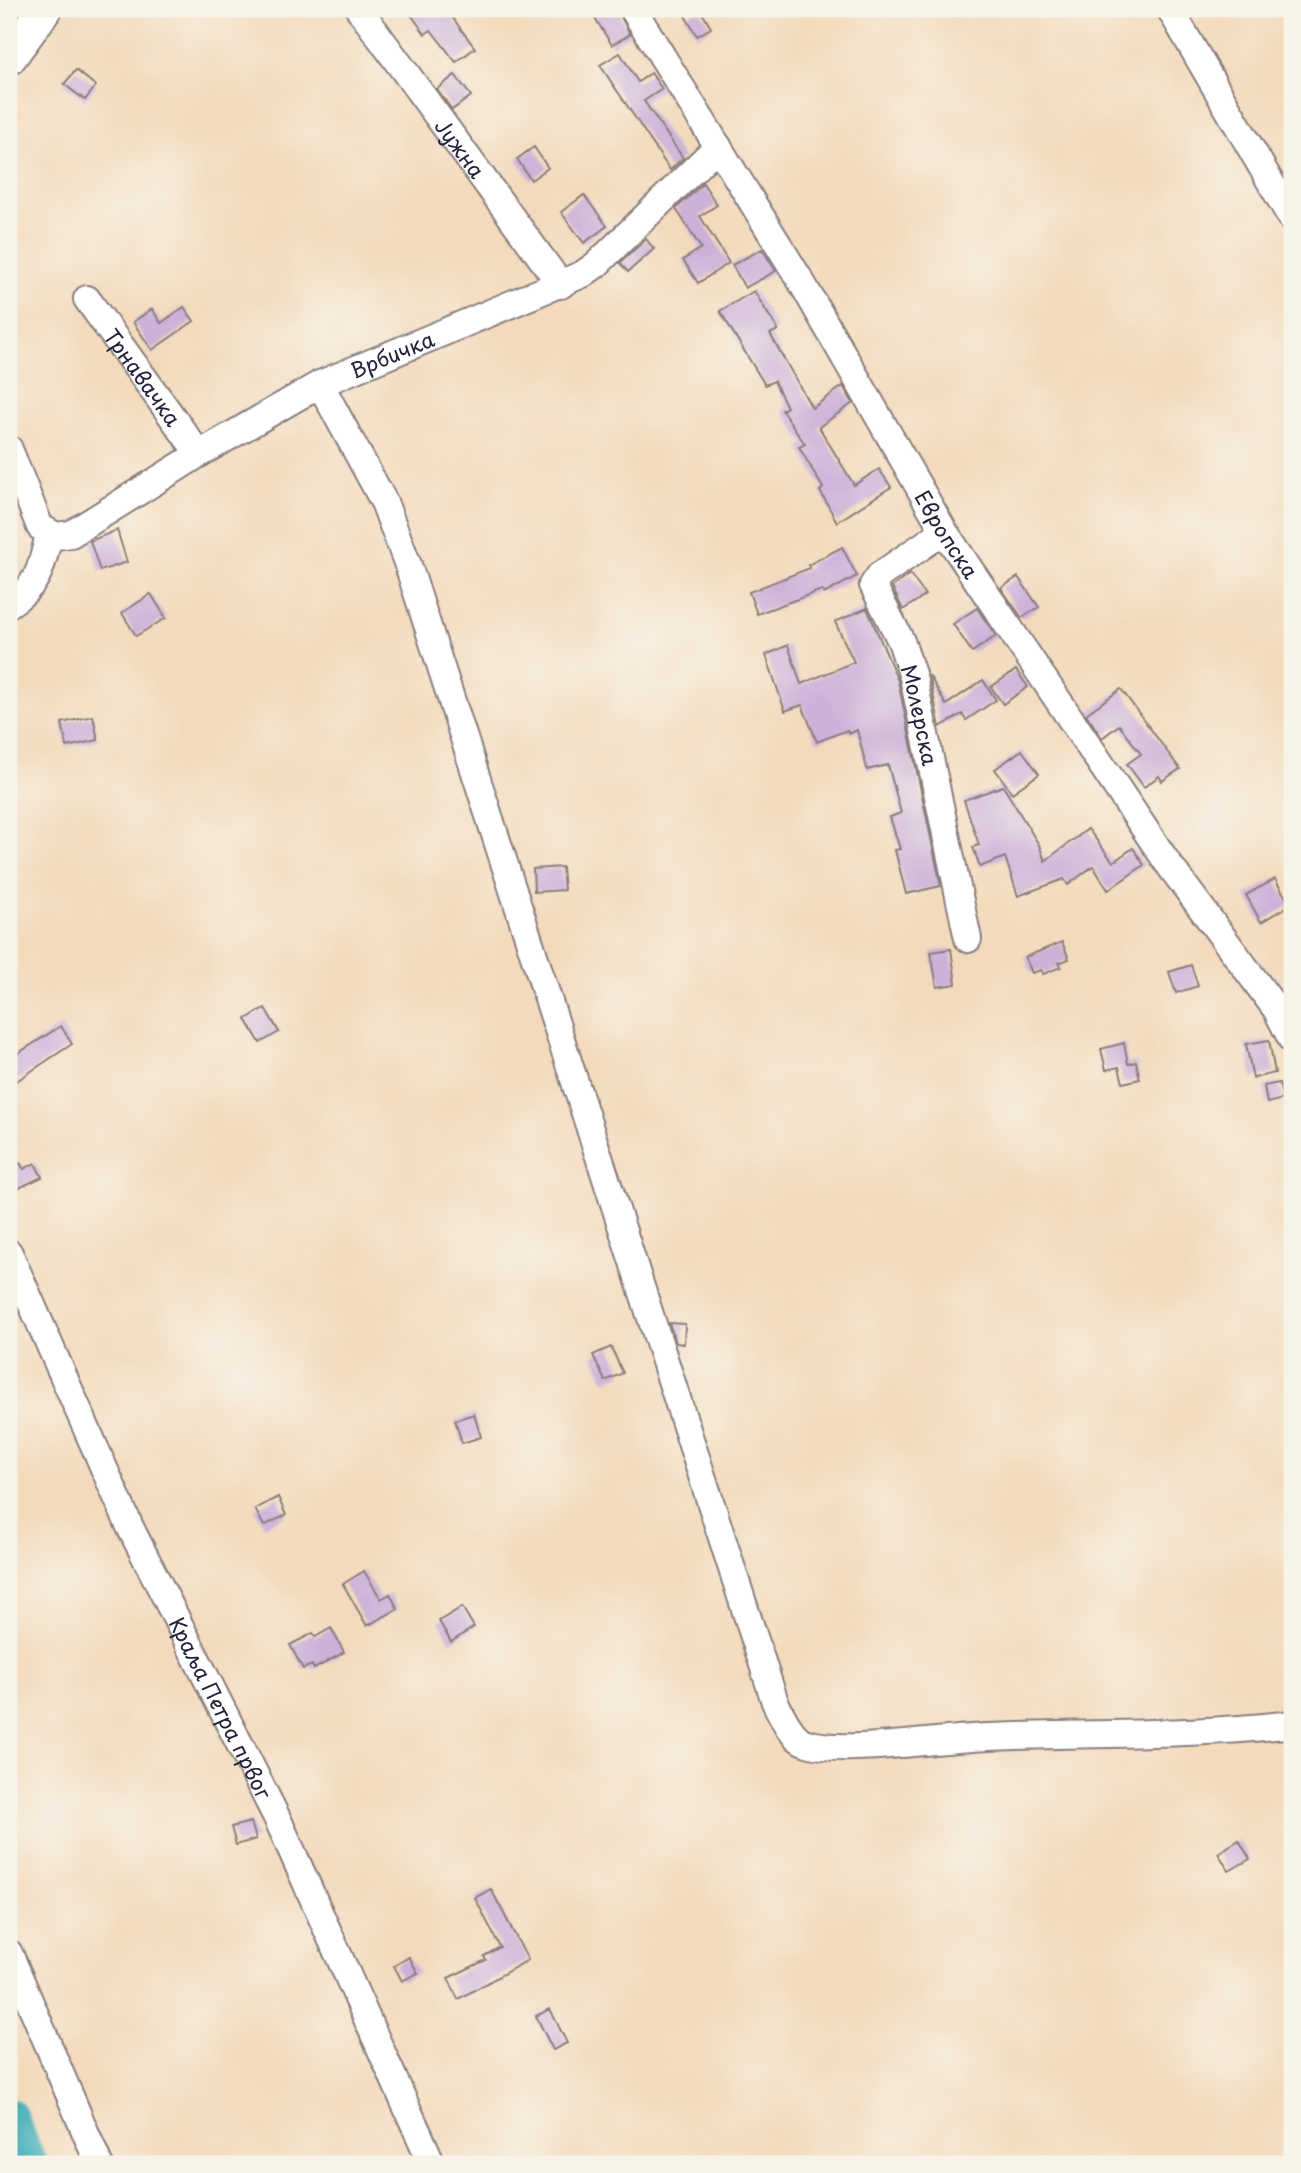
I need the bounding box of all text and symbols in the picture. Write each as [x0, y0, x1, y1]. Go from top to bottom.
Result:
street label: Јужна [428, 111, 494, 185]
street label: Трнавачка [97, 321, 190, 433]
street label: Врбичка [345, 322, 440, 386]
street label: Европска [908, 484, 987, 584]
street label: Молерска [894, 660, 947, 768]
street label: Краља Петра првог [162, 1611, 281, 1805]

